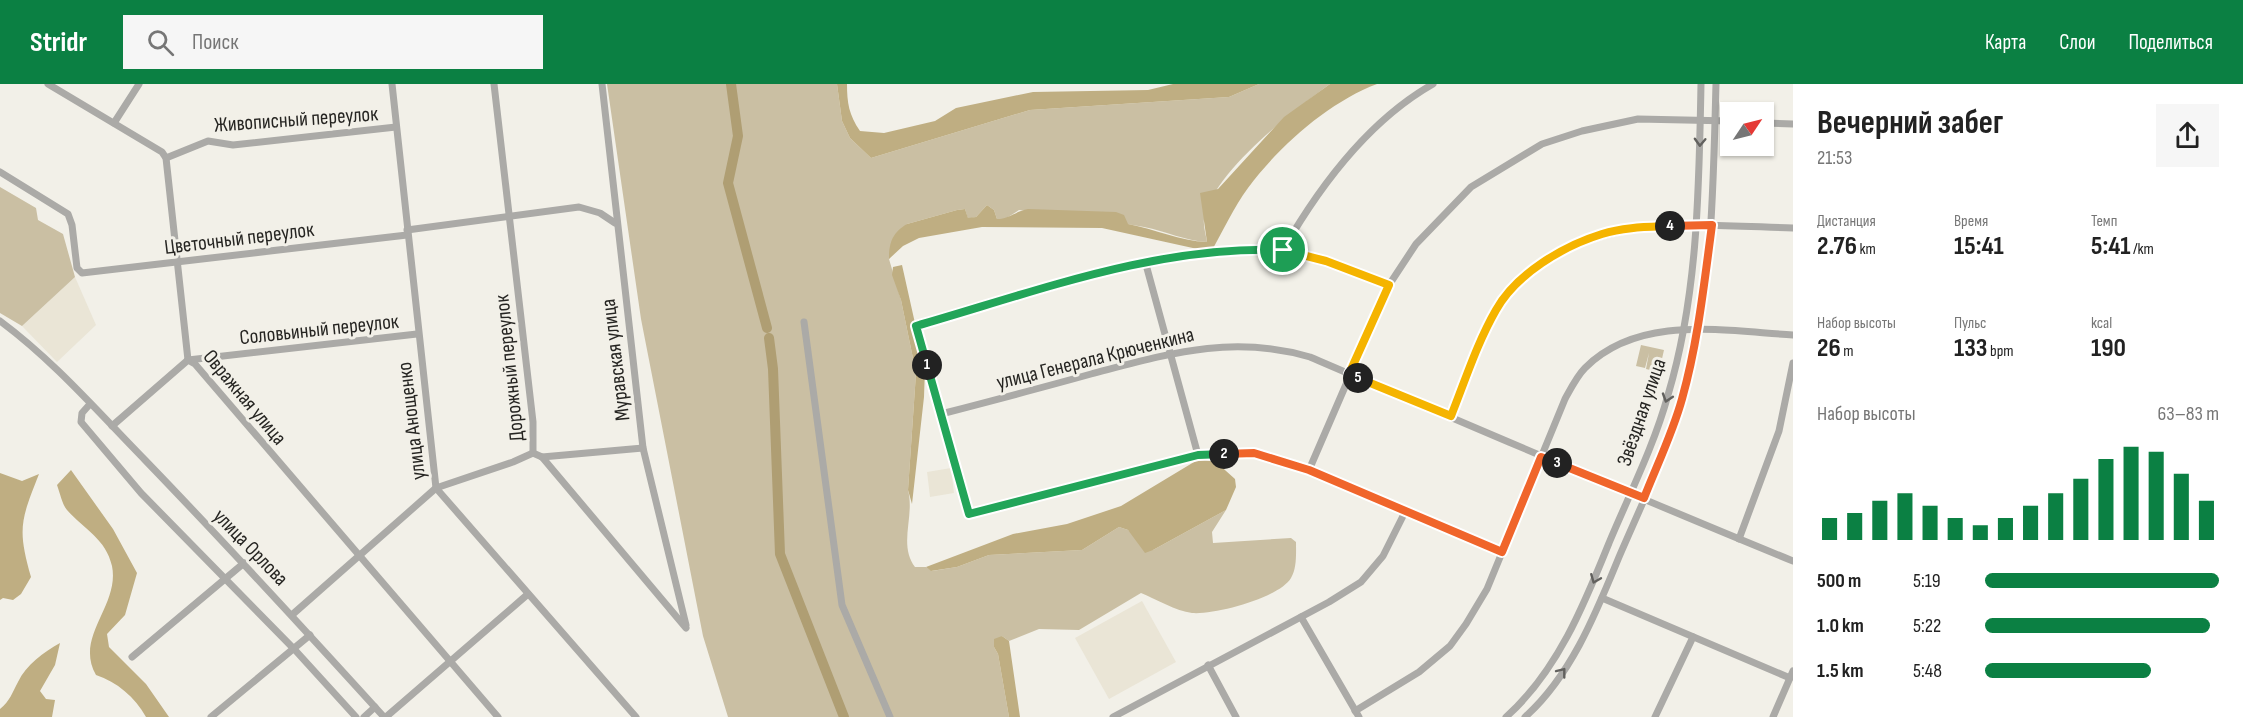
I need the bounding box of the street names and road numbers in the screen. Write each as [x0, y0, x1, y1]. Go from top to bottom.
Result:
street label: Живописный переулок [213, 101, 379, 138]
street label: Цветочный переулок [163, 217, 315, 260]
street label: Дорожный переулок [489, 293, 530, 442]
street label: Муравская улица [596, 298, 635, 422]
street label: Соловьиный переулок [238, 309, 400, 350]
street label: улица Генерала Крюченкина [994, 322, 1196, 395]
street label: Овражная улица [198, 345, 292, 450]
street label: Звёздная улица [1611, 355, 1672, 469]
street label: улица Анощенко [392, 361, 431, 481]
street label: улица Орлова [208, 504, 293, 591]

